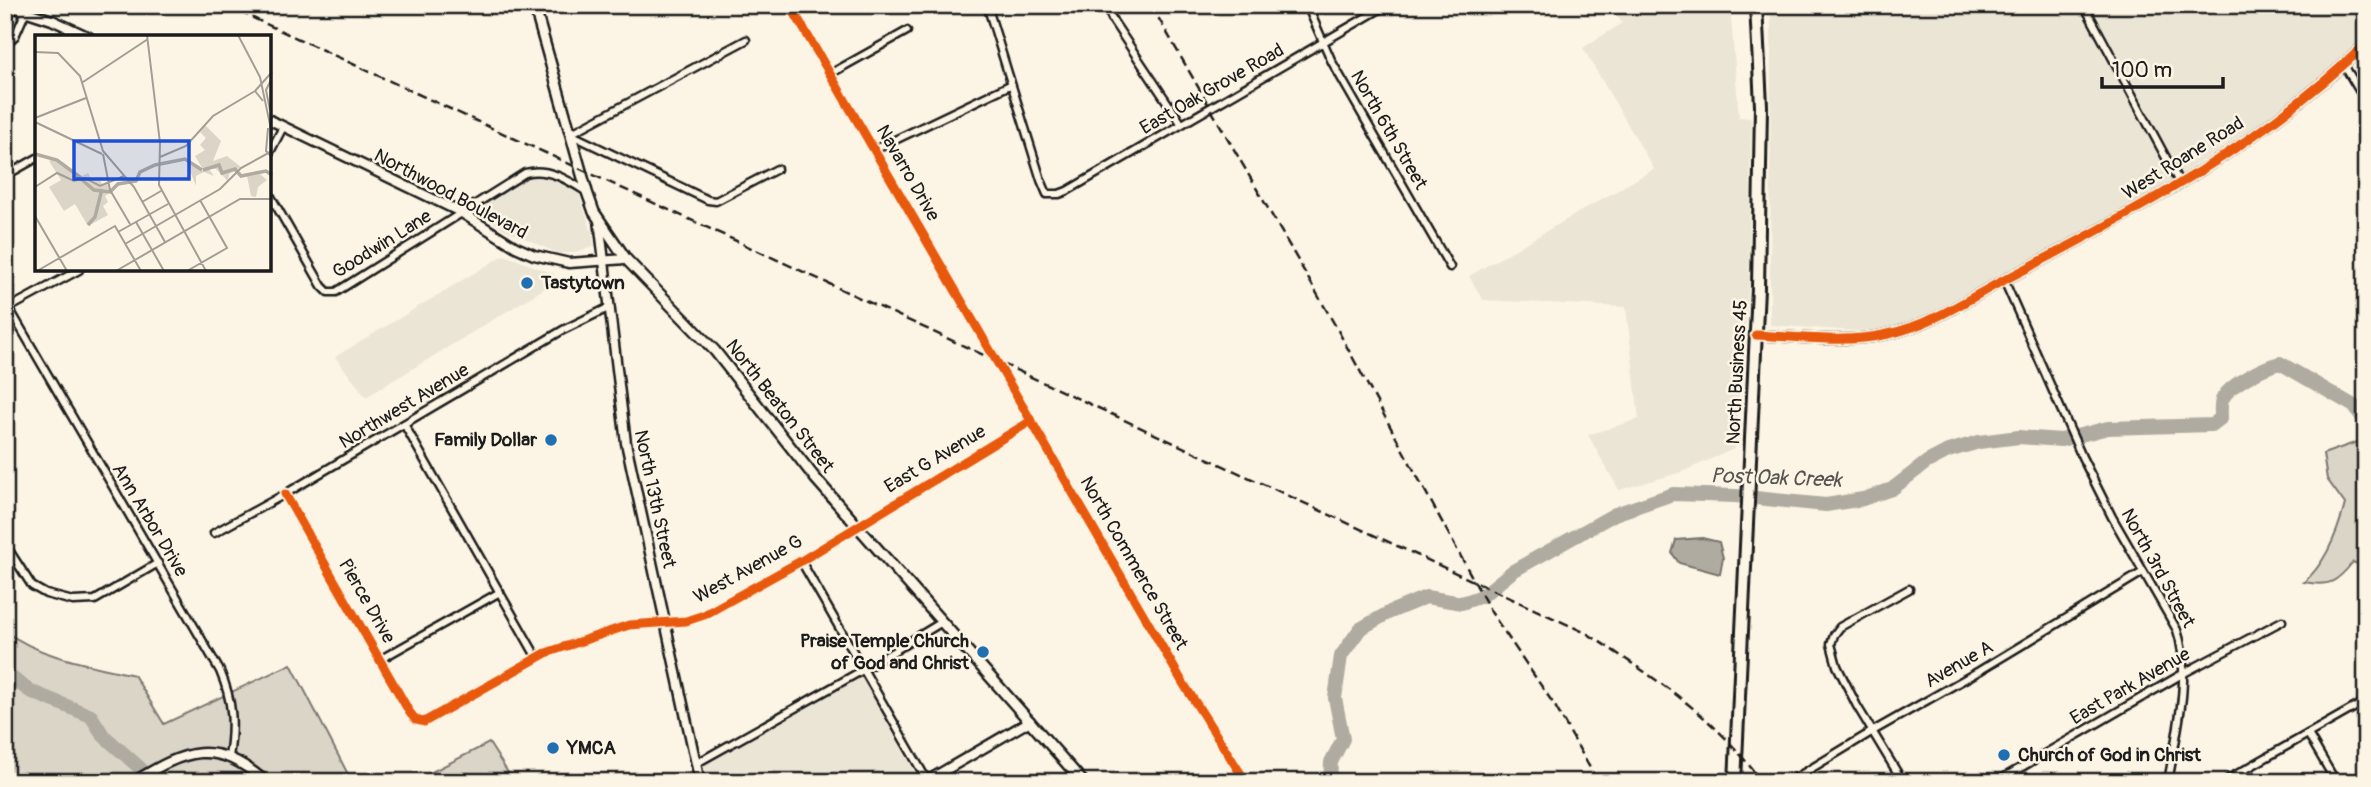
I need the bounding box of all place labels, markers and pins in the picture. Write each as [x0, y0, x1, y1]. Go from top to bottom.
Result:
place label: Tastytown [540, 271, 625, 295]
marker: Tastytown [519, 275, 535, 291]
place label: Family Dollar [434, 428, 537, 452]
marker: Family Dollar [543, 432, 559, 448]
place label: Praise Temple Church of God and Christ [800, 629, 970, 675]
marker: Praise Temple Church of God and Christ [975, 644, 991, 660]
place label: YMCA [566, 736, 616, 760]
marker: YMCA [545, 740, 561, 756]
place label: Church of God in Christ [2018, 743, 2202, 767]
marker: Church of God in Christ [1996, 747, 2012, 763]

